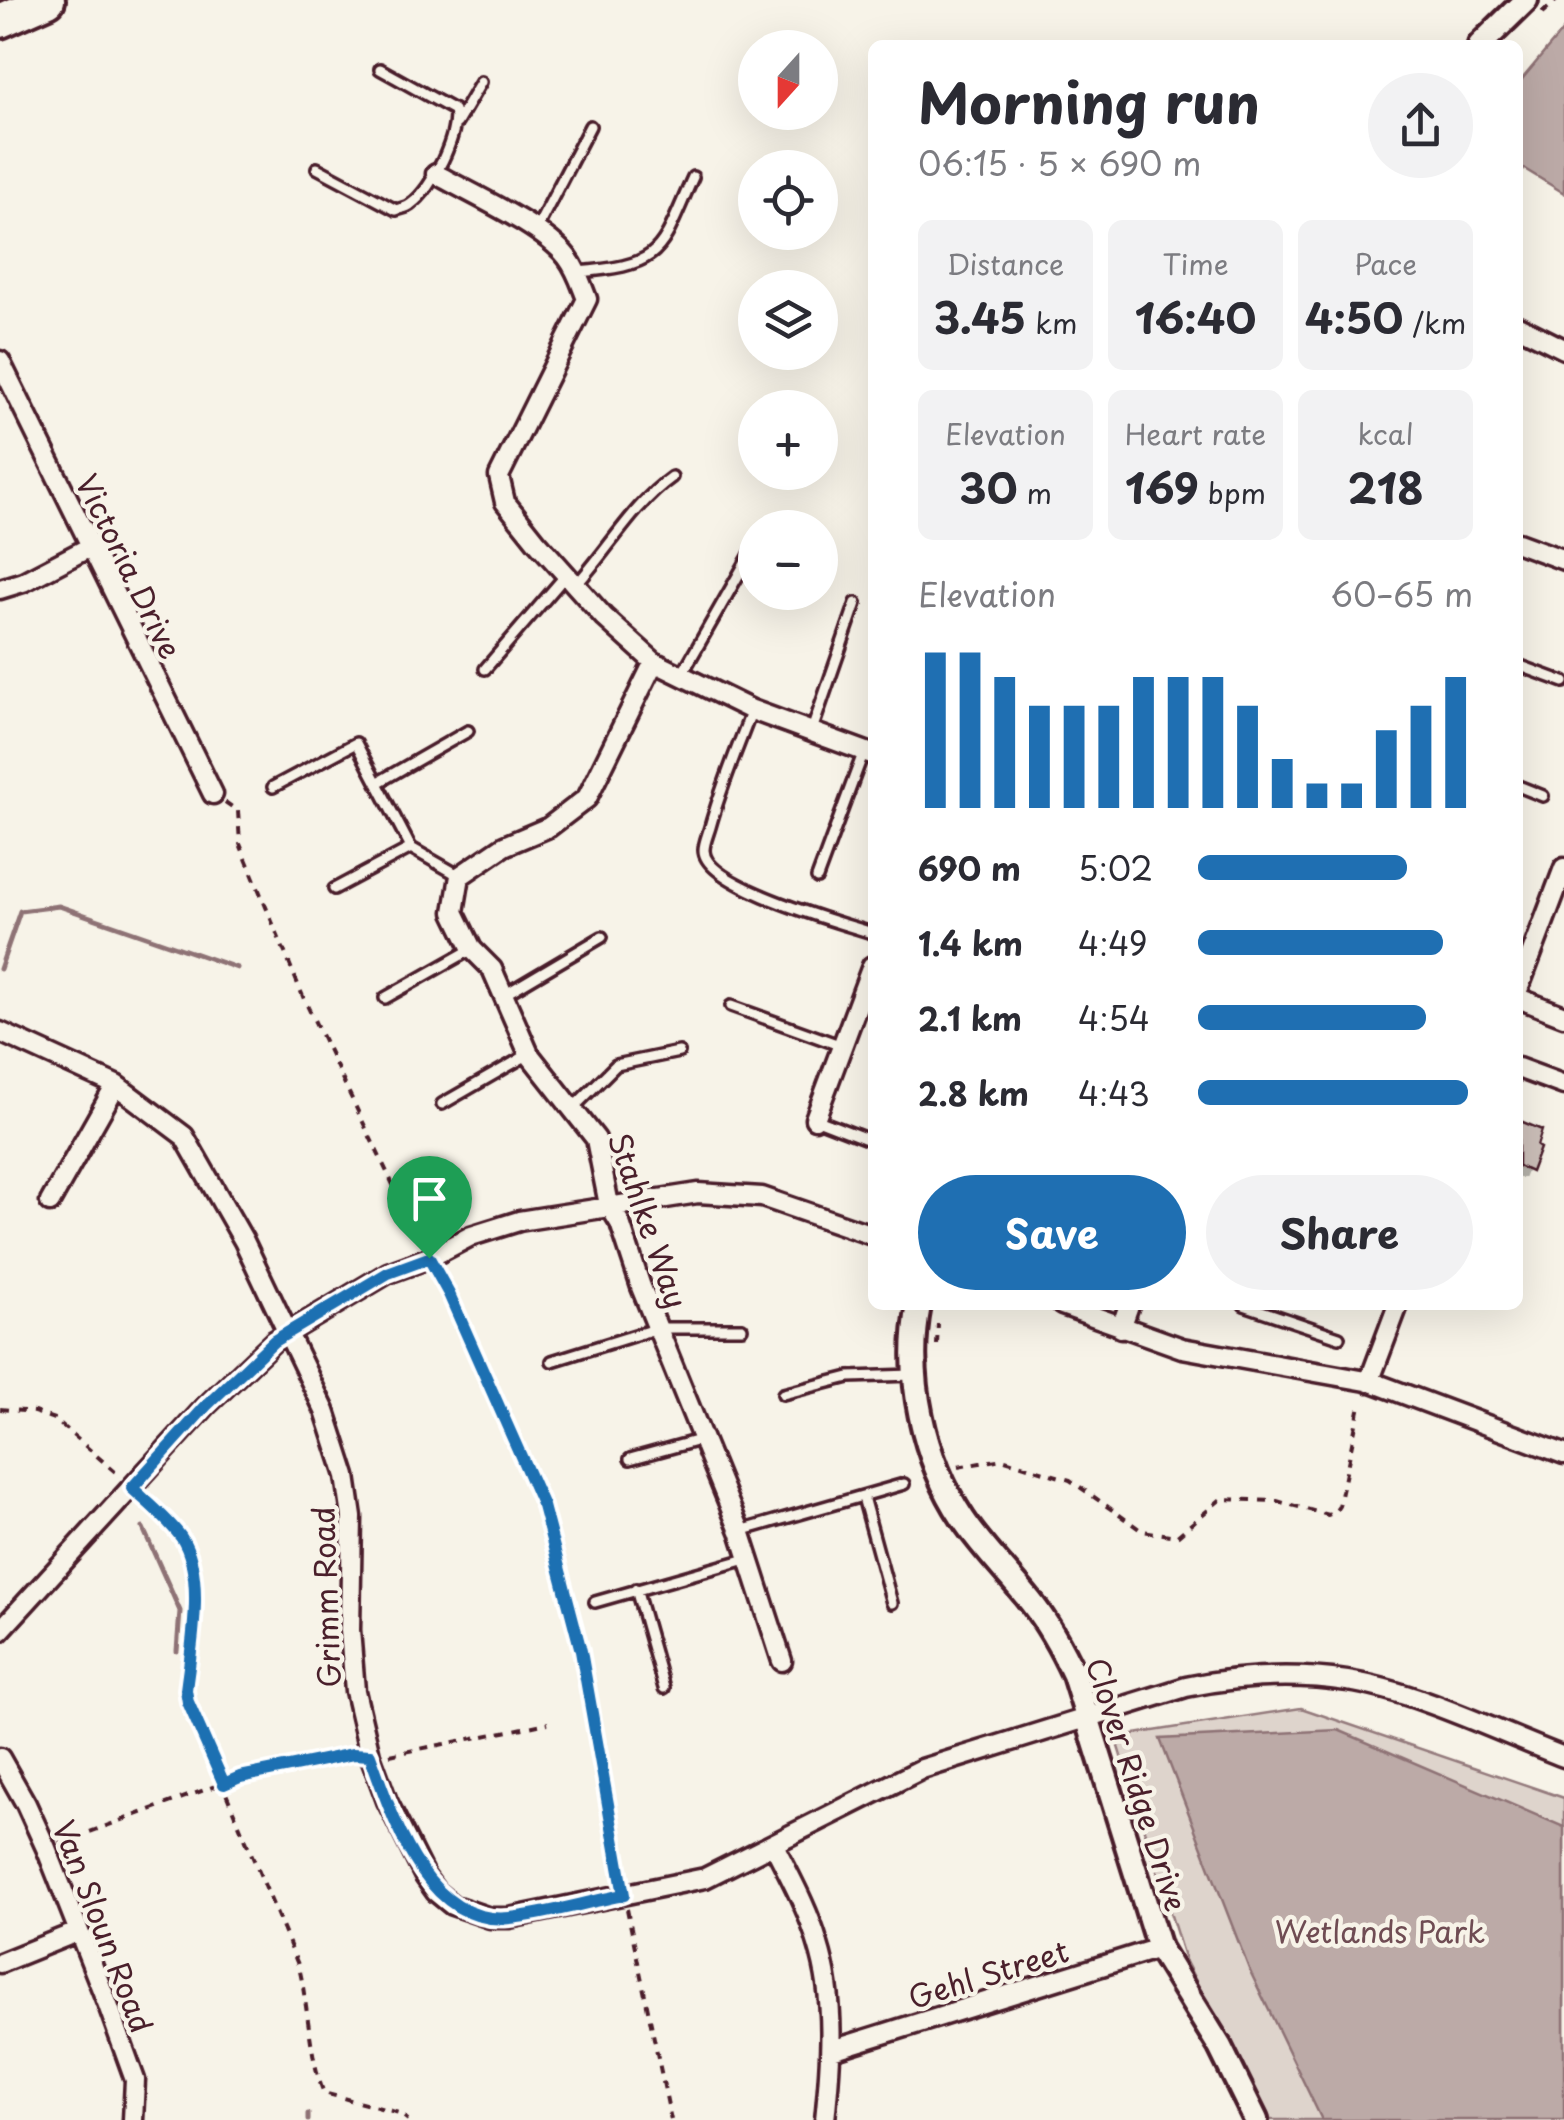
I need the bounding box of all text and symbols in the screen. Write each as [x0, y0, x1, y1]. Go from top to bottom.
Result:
north arrow [738, 30, 838, 130]
map controls [738, 30, 838, 610]
text: Morning run [918, 60, 1260, 143]
button: share [1368, 73, 1473, 178]
text: 06:15 · 5 × 690 m [918, 139, 1202, 187]
button: locate [738, 150, 838, 250]
text: Distance [947, 242, 1064, 285]
text: Time [1162, 242, 1229, 285]
text: Pace [1354, 242, 1417, 285]
button: layers [738, 270, 838, 370]
text: 3.45 [934, 285, 1026, 348]
text: 16:40 [1135, 285, 1256, 348]
text: 4:50 [1305, 285, 1403, 348]
text: km [1026, 301, 1077, 344]
text: /km [1403, 301, 1466, 344]
button: + [738, 390, 838, 490]
text: Elevation [945, 412, 1066, 455]
text: Heart rate [1125, 412, 1266, 455]
text: kcal [1358, 412, 1413, 455]
text: 30 [959, 455, 1018, 518]
text: 169 [1125, 455, 1199, 518]
text: 218 [1347, 455, 1424, 518]
street label: Victoria Drive [66, 466, 194, 666]
text: m [1018, 471, 1052, 514]
text: bpm [1199, 471, 1266, 514]
button: − [738, 510, 838, 610]
text: Elevation [918, 570, 1056, 618]
text: 60–65 m [1330, 570, 1473, 618]
text: 690 m [918, 844, 1021, 892]
text: 5:02 [1078, 844, 1153, 892]
text: 1.4 km [918, 919, 1023, 967]
text: 4:49 [1078, 919, 1148, 967]
text: 2.1 km [918, 994, 1022, 1042]
text: 4:54 [1078, 994, 1150, 1042]
text: 2.8 km [918, 1069, 1029, 1117]
text: 4:43 [1078, 1069, 1150, 1117]
street label: Stahlke Way [598, 1126, 700, 1314]
pin [387, 1156, 472, 1259]
icon: arrive [402, 1171, 457, 1226]
button: Save [918, 1175, 1186, 1290]
button: Share [1206, 1175, 1473, 1290]
street label: Grimm Road [299, 1506, 351, 1688]
street label: Clover Ridge Drive [1076, 1651, 1200, 1917]
street label: Van Sloun Road [43, 1813, 165, 2039]
park label: Wetlands Park [1275, 1908, 1485, 1953]
street label: Gehl Street [902, 1927, 1074, 2019]

